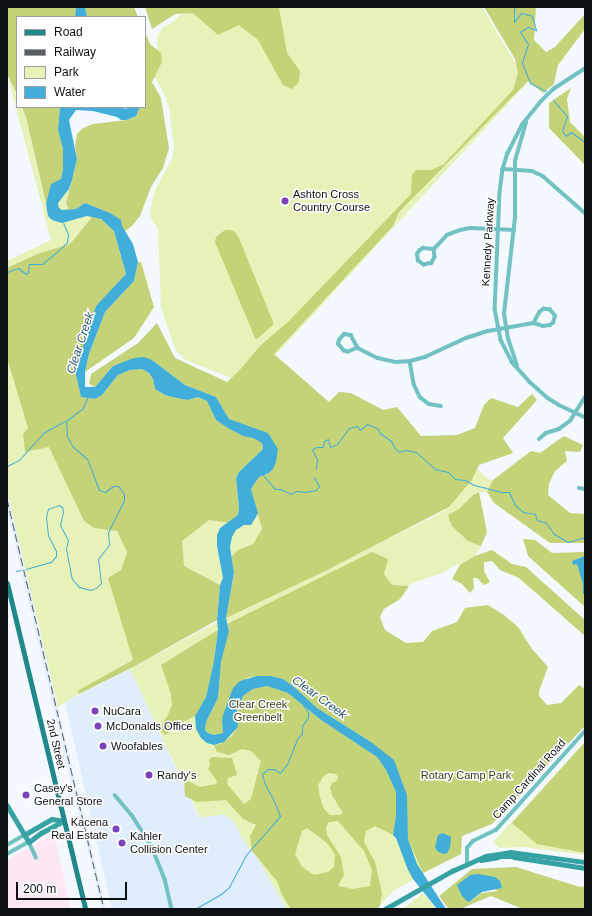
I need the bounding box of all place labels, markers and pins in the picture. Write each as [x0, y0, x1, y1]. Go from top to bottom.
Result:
place label: Ashton Cross Country Course [293, 188, 370, 214]
marker: Ashton Cross Country Course [280, 196, 290, 206]
place label: NuCara [103, 704, 141, 718]
marker: NuCara [90, 706, 100, 716]
place label: McDonalds Office [106, 719, 193, 733]
marker: McDonalds Office [93, 721, 103, 731]
place label: Woofables [111, 739, 163, 753]
marker: Woofables [98, 741, 108, 751]
place label: Randy's [157, 768, 196, 782]
marker: Randy's [144, 770, 154, 780]
place label: Casey's General Store [34, 782, 102, 808]
marker: Casey's General Store [21, 790, 31, 800]
place label: Kacena Real Estate [51, 816, 108, 842]
marker: Kacena Real Estate [111, 824, 121, 834]
place label: Kahler Collision Center [130, 830, 208, 856]
marker: Kahler Collision Center [117, 838, 127, 848]

